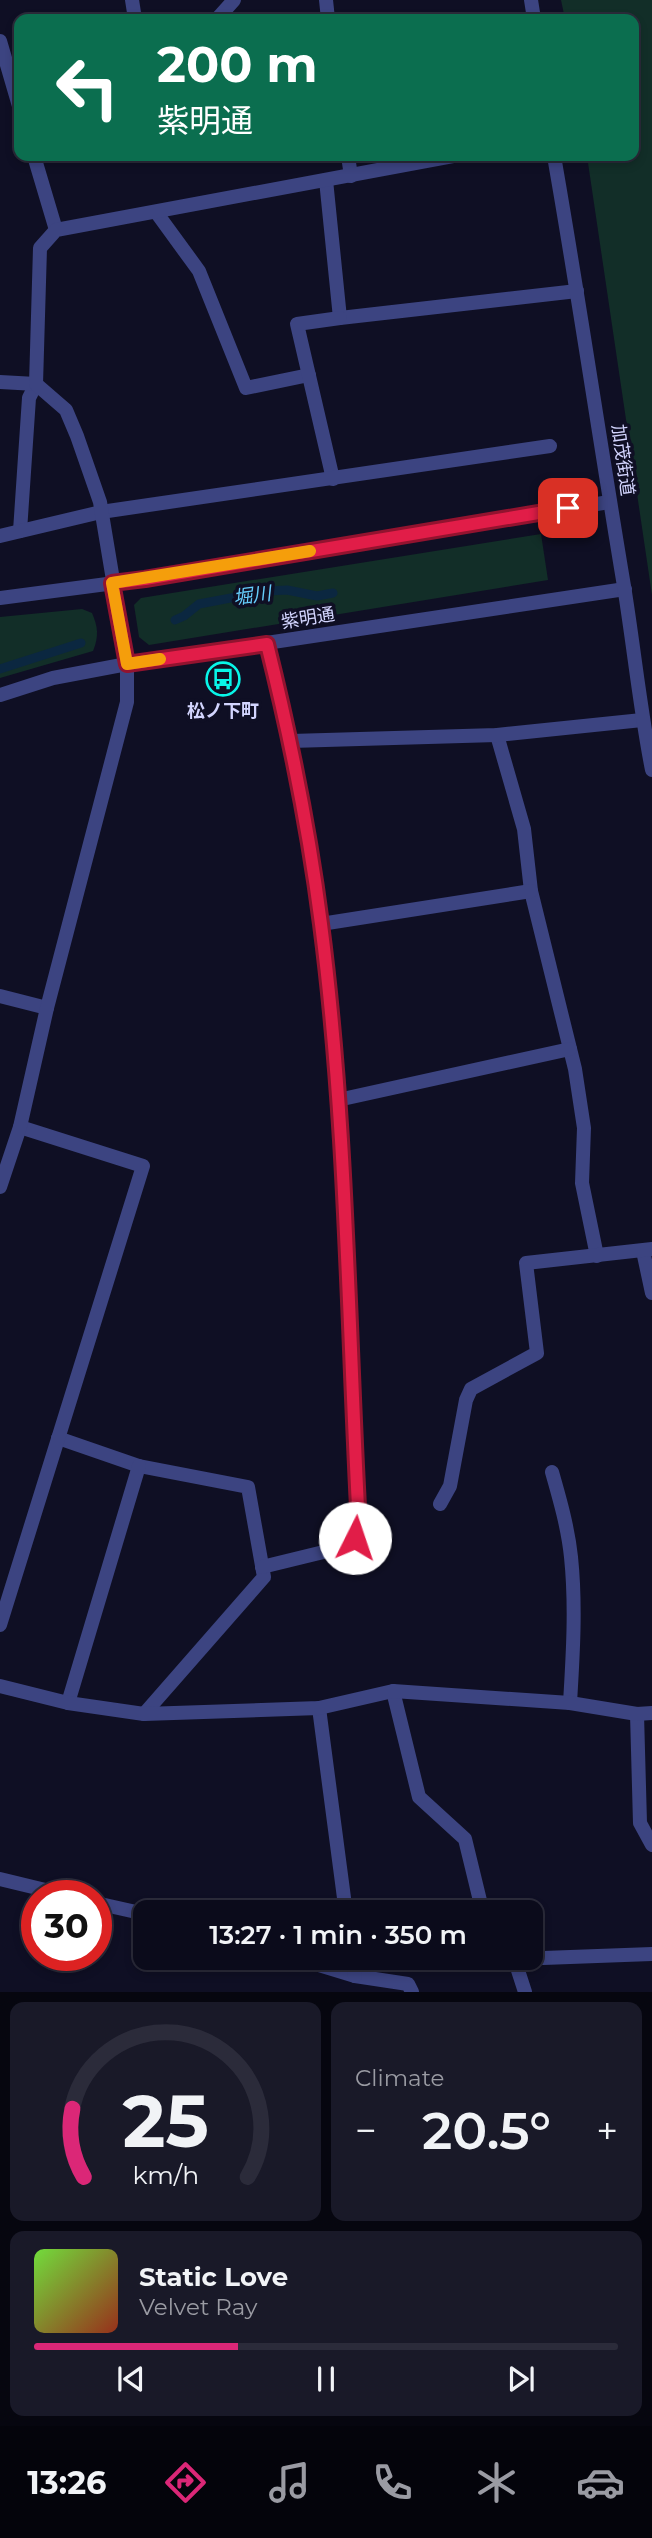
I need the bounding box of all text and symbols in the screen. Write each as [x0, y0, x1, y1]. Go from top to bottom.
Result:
text: 200 m [157, 35, 318, 94]
icon: left [42, 42, 133, 133]
text: 紫明通 [157, 101, 253, 140]
street label: 加茂街道 [607, 423, 639, 497]
pin [538, 478, 598, 538]
icon: arrive [549, 489, 587, 527]
water label: 堀川 [232, 581, 274, 610]
street label: 紫明通 [280, 603, 336, 633]
bus stop icon: 松ノ下町 [204, 660, 242, 698]
place label: 松ノ下町 [187, 700, 259, 722]
position arrow [318, 1501, 392, 1575]
speed limit sign: 30 [21, 1880, 112, 1971]
text: 13:27 · 1 min · 350 m [209, 1919, 467, 1951]
text: Climate [355, 2064, 444, 2092]
text: 25 [122, 2078, 209, 2166]
text: 20.5° [422, 2099, 551, 2162]
text: − [355, 2107, 377, 2154]
text: + [596, 2107, 618, 2154]
text: km/h [132, 2160, 199, 2190]
text: Static Love [139, 2261, 288, 2293]
text: Velvet Ray [139, 2293, 257, 2321]
icon: previous [112, 2360, 150, 2398]
icon: pause [307, 2360, 345, 2398]
icon: next [502, 2360, 540, 2398]
icon: directions [161, 2458, 210, 2507]
icon: music [265, 2458, 314, 2507]
icon: phone [368, 2458, 417, 2507]
icon: climate [472, 2458, 521, 2507]
icon: car [576, 2458, 625, 2507]
text: 13:26 [27, 2463, 106, 2502]

